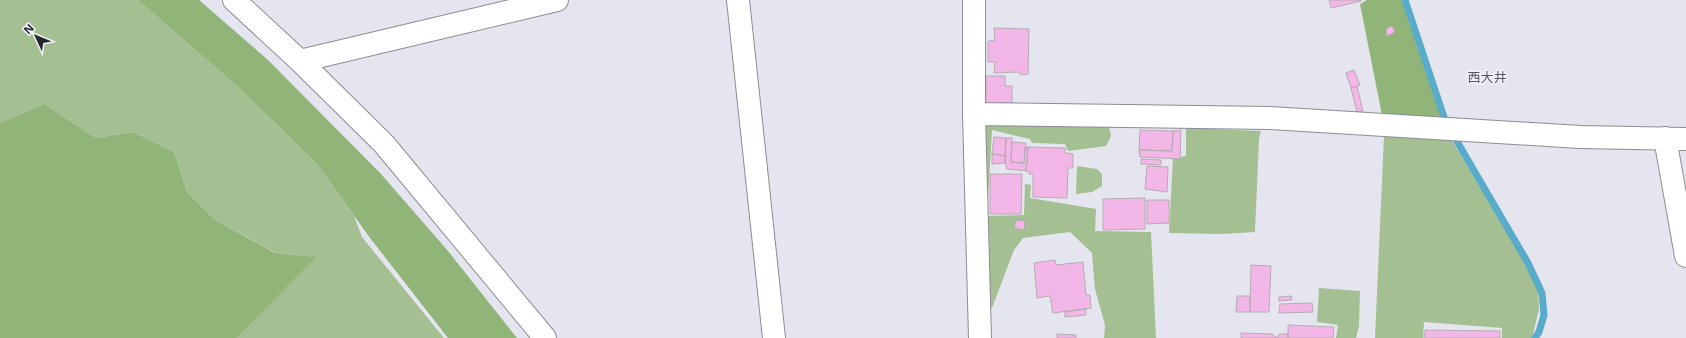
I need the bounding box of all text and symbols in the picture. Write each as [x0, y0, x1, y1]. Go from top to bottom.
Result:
north arrow [16, 16, 56, 56]
text: N [20, 20, 37, 37]
district label: 西大井 [1467, 68, 1507, 86]

